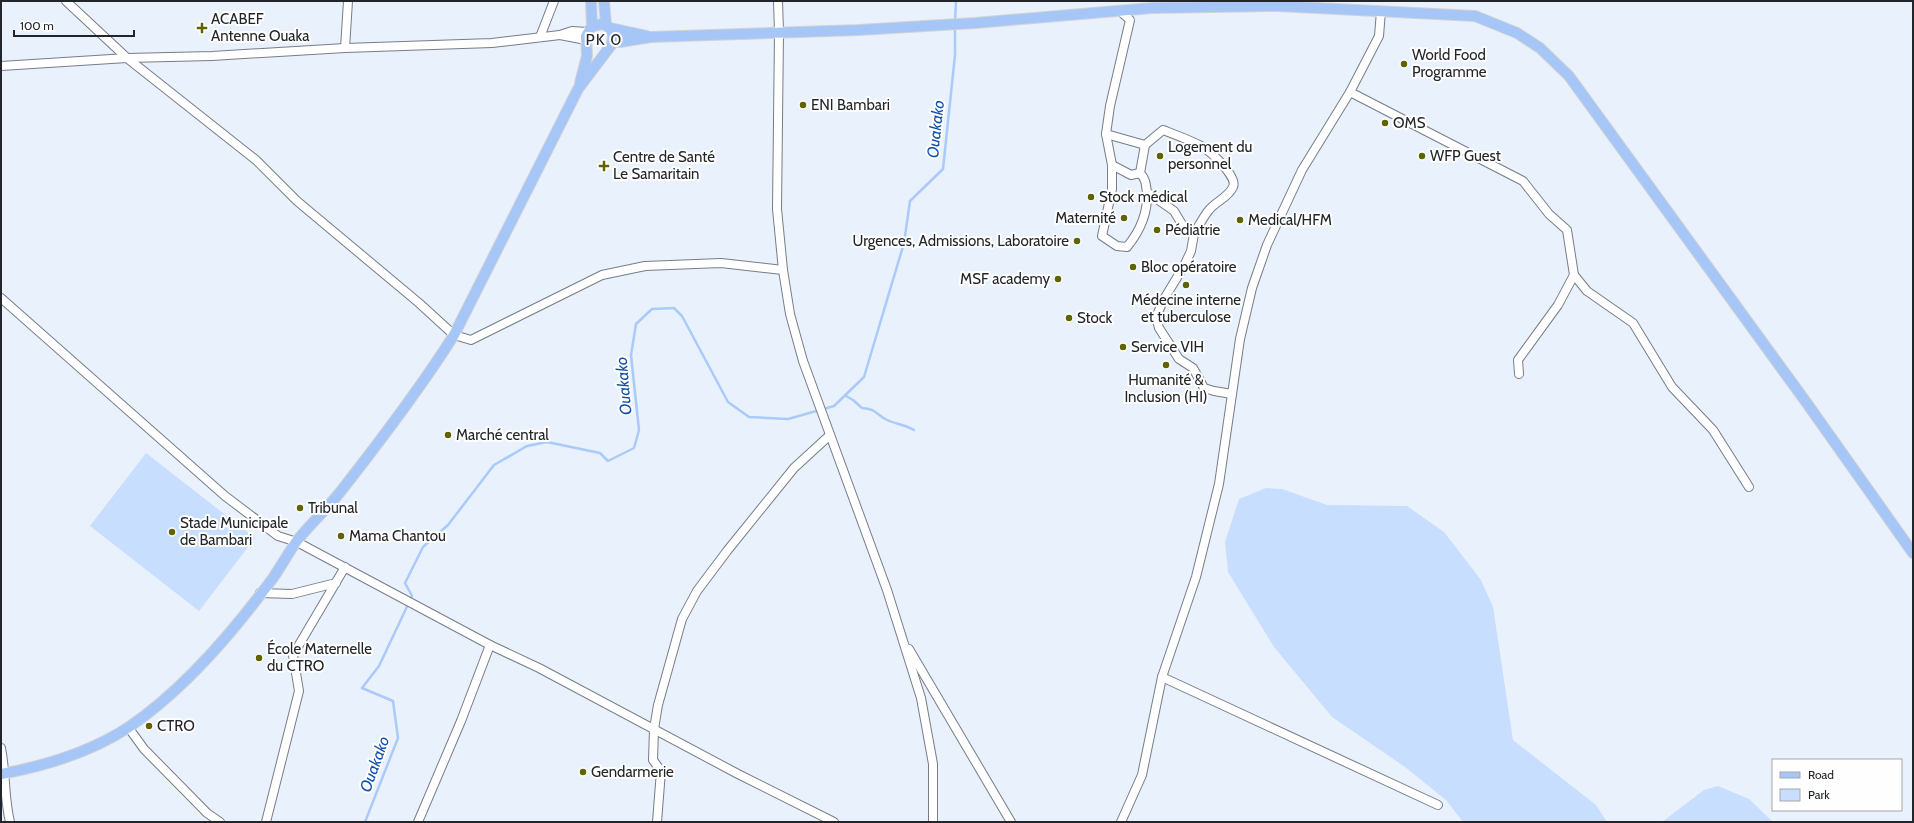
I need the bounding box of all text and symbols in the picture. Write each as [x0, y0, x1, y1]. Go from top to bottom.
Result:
place label: ACABEF Antenne Ouaka [211, 10, 310, 45]
scale bar [14, 12, 134, 38]
text: 100 m [20, 18, 54, 33]
marker: ACABEF Antenne Ouaka [196, 22, 208, 34]
district label: PK 0 [586, 30, 622, 49]
place label: World Food Programme [1412, 46, 1487, 81]
marker: World Food Programme [1399, 59, 1409, 69]
place label: ENI Bambari [811, 96, 890, 114]
water label: Ouakako [923, 99, 948, 159]
marker: ENI Bambari [798, 100, 808, 110]
place label: OMS [1393, 114, 1426, 132]
marker: OMS [1380, 118, 1390, 128]
place label: Logement du personnel [1168, 138, 1252, 173]
place label: WFP Guest [1430, 147, 1501, 165]
place label: Centre de Santé Le Samaritain [613, 148, 715, 183]
marker: Logement du personnel [1155, 151, 1165, 161]
marker: WFP Guest [1417, 151, 1427, 161]
marker: Centre de Santé Le Samaritain [598, 160, 610, 172]
place label: Stock médical [1099, 188, 1188, 206]
marker: Stock médical [1086, 192, 1096, 202]
place label: Maternité [1055, 209, 1116, 227]
place label: Medical/HFM [1248, 211, 1332, 229]
marker: Maternité [1119, 213, 1129, 223]
marker: Medical/HFM [1235, 215, 1245, 225]
place label: Pédiatrie [1165, 221, 1221, 239]
marker: Pédiatrie [1152, 225, 1162, 235]
place label: Urgences, Admissions, Laboratoire [853, 232, 1069, 250]
marker: Urgences, Admissions, Laboratoire [1072, 236, 1082, 246]
place label: Bloc opératoire [1141, 258, 1237, 276]
marker: Bloc opératoire [1128, 262, 1138, 272]
place label: MSF academy [960, 270, 1050, 288]
marker: MSF academy [1053, 274, 1063, 284]
marker: Médecine interne et tuberculose [1181, 280, 1191, 290]
place label: Médecine interne et tuberculose [1131, 291, 1241, 326]
place label: Stock [1077, 309, 1113, 327]
marker: Stock [1064, 313, 1074, 323]
place label: Service VIH [1131, 338, 1204, 356]
marker: Service VIH [1118, 342, 1128, 352]
water label: Ouakako [612, 356, 635, 416]
marker: Humanité & Inclusion (HI) [1161, 360, 1171, 370]
place label: Humanité & Inclusion (HI) [1124, 371, 1208, 406]
place label: Marché central [456, 426, 549, 444]
marker: Marché central [443, 430, 453, 440]
place label: Tribunal [308, 499, 358, 517]
marker: Tribunal [295, 503, 305, 513]
place label: Stade Municipale de Bambari [180, 514, 289, 549]
marker: Stade Municipale de Bambari [167, 527, 177, 537]
place label: Mama Chantou [349, 527, 446, 545]
marker: Mama Chantou [336, 531, 346, 541]
place label: École Maternelle du CTRO [267, 639, 372, 675]
marker: École Maternelle du CTRO [254, 653, 264, 663]
place label: CTRO [157, 717, 195, 735]
marker: CTRO [144, 721, 154, 731]
water label: Ouakako [356, 734, 393, 795]
legend [1772, 759, 1902, 811]
place label: Gendarmerie [591, 763, 674, 781]
marker: Gendarmerie [578, 767, 588, 777]
text: Road [1808, 767, 1834, 782]
text: Park [1808, 787, 1830, 802]

